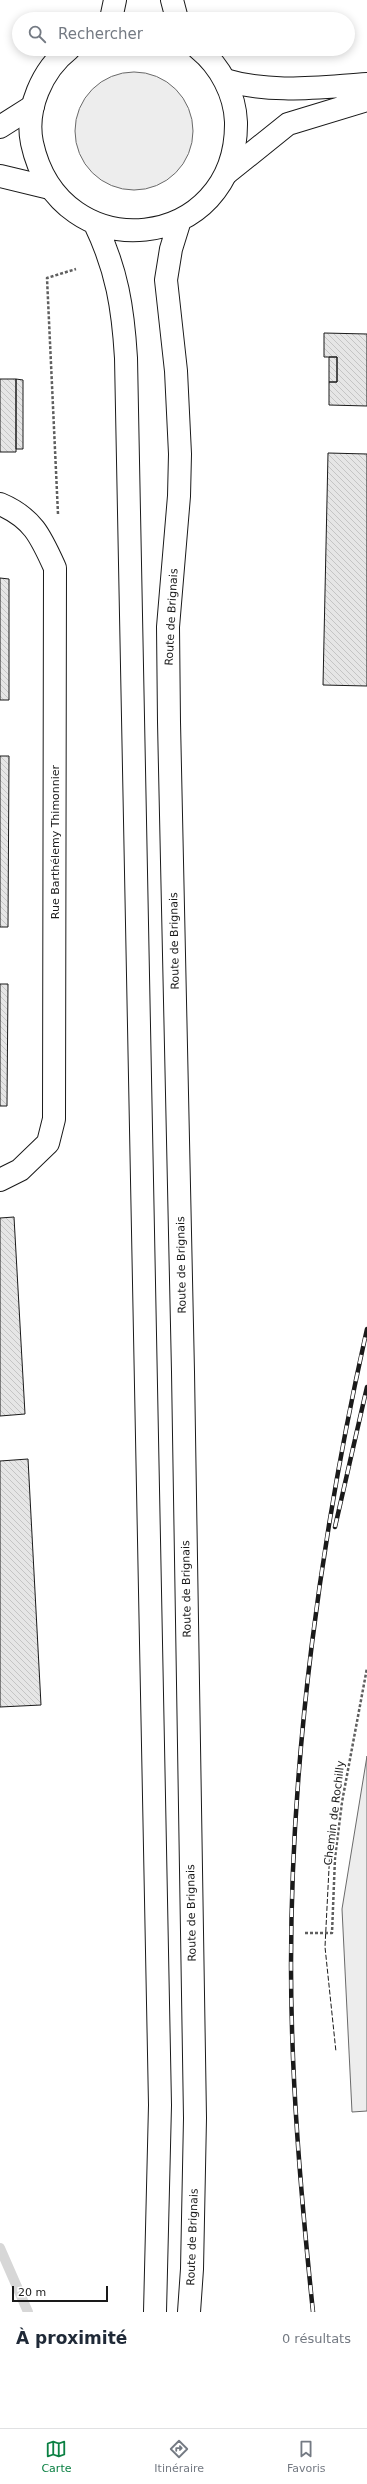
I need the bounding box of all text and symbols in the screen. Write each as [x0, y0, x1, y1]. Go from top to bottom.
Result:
search box [12, 12, 355, 56]
icon: search [26, 23, 48, 45]
text: Rechercher [58, 25, 143, 43]
street label: Route de Brignais [162, 568, 181, 666]
street label: Rue Barthélemy Thimonnier [49, 764, 62, 919]
street label: Route de Brignais [167, 892, 182, 990]
street label: Route de Brignais [174, 1216, 189, 1314]
street label: Route de Brignais [179, 1540, 194, 1638]
street label: Chemin de Rochilly [322, 1759, 347, 1866]
street label: Route de Brignais [184, 1864, 199, 1962]
street label: Route de Brignais [184, 2188, 201, 2286]
scale bar [12, 2284, 108, 2303]
text: 20 m [18, 2286, 46, 2299]
text: À proximité [16, 2328, 127, 2348]
text: 0 résultats [282, 2331, 351, 2346]
tab: Carte [41, 2438, 71, 2475]
tab: Itinéraire [154, 2438, 204, 2475]
tab: Favoris [287, 2438, 326, 2475]

